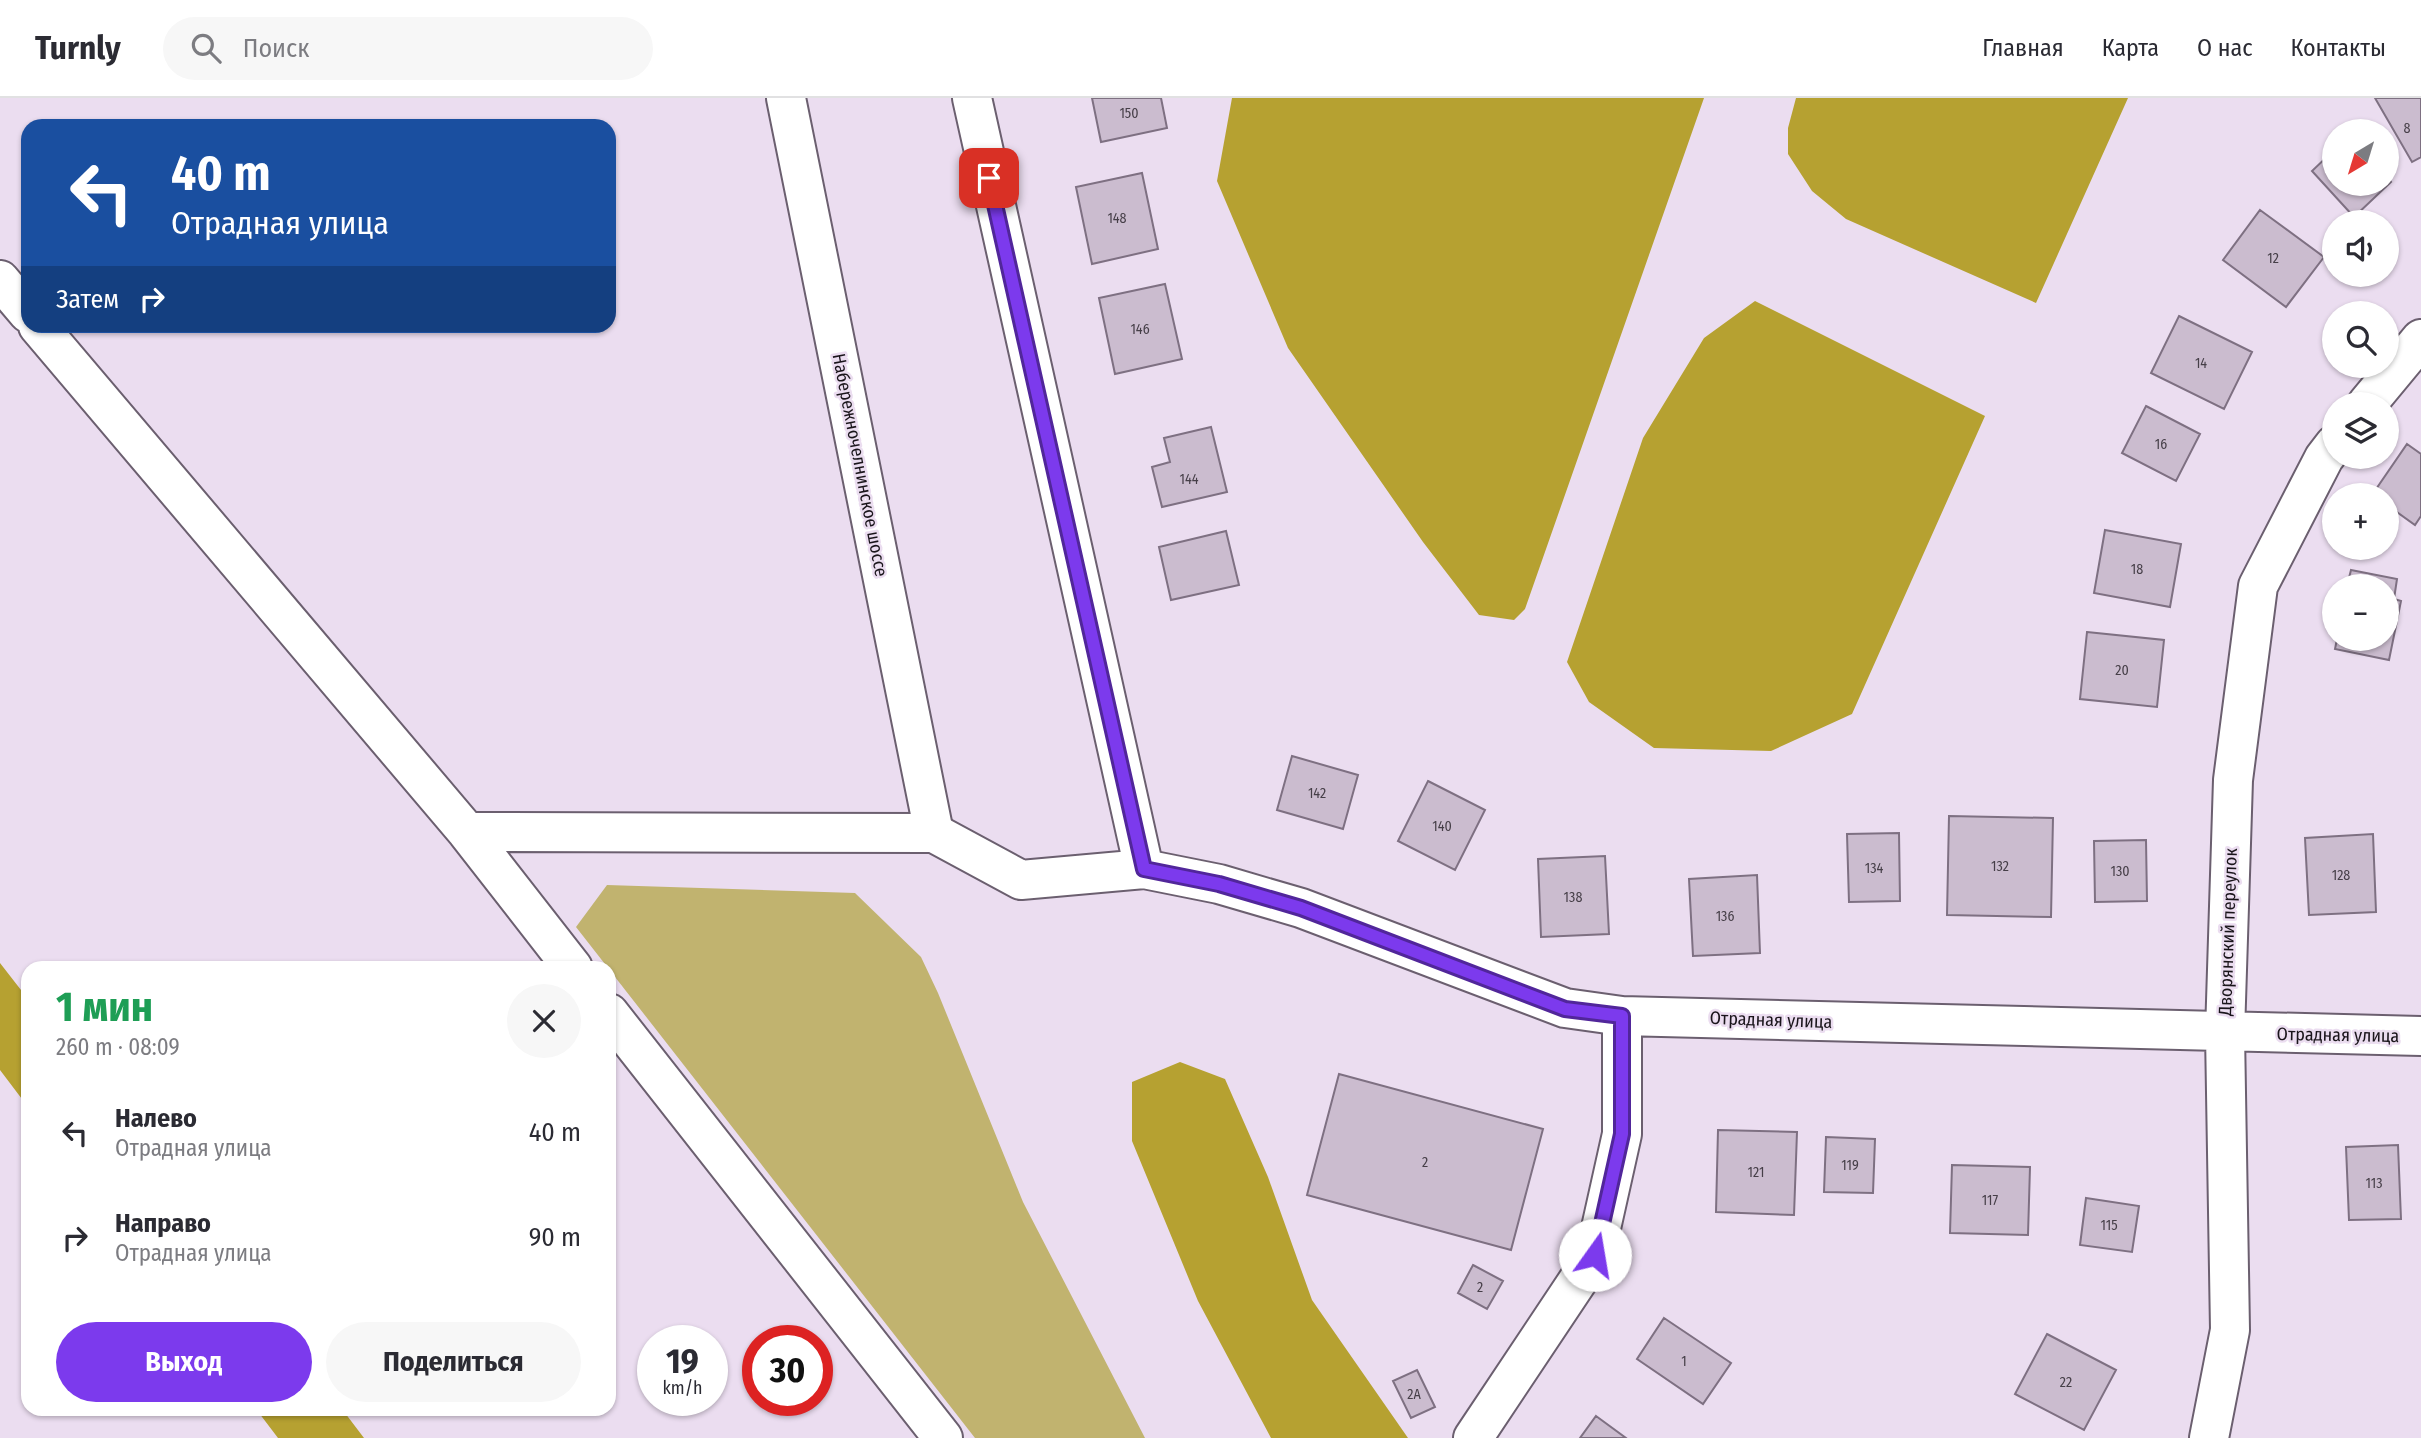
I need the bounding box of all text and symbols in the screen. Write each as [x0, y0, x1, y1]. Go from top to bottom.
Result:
search box [163, 17, 653, 80]
text: Turnly [35, 28, 121, 68]
icon: search [187, 29, 225, 67]
text: Поиск [243, 33, 309, 64]
text: Главная [1982, 34, 2064, 62]
text: Карта [2102, 34, 2159, 62]
text: О нас [2197, 34, 2252, 62]
text: Контакты [2290, 34, 2386, 62]
house number: 150 [1119, 105, 1139, 122]
north arrow [2322, 119, 2399, 196]
map controls [2322, 119, 2399, 651]
house number: 8 [2404, 120, 2411, 137]
text: 40 m [171, 144, 271, 203]
icon: left [56, 147, 147, 238]
pin [959, 148, 1019, 208]
icon: arrive [970, 159, 1008, 197]
text: Отрадная улица [171, 204, 389, 242]
house number: 148 [1107, 210, 1127, 227]
button: sound [2322, 210, 2399, 287]
house number: 12 [2267, 250, 2279, 267]
icon: right [133, 280, 171, 318]
text: Затем [56, 284, 119, 315]
button: search [2322, 301, 2399, 378]
house number: 146 [1130, 321, 1150, 338]
street label: Набережночелнинское шоссе [828, 351, 892, 579]
house number: 14 [2195, 355, 2207, 372]
button: layers [2322, 392, 2399, 469]
house number: 16 [2155, 436, 2167, 453]
house number: 144 [1179, 471, 1199, 488]
button: + [2322, 483, 2399, 560]
house number: 18 [2131, 561, 2143, 578]
button: − [2322, 574, 2399, 651]
house number: 20 [2115, 662, 2129, 679]
house number: 142 [1308, 785, 1326, 802]
house number: 140 [1432, 818, 1452, 835]
street label: Дворянский переулок [2214, 847, 2242, 1017]
house number: 132 [1991, 858, 2009, 875]
house number: 134 [1865, 860, 1883, 877]
house number: 130 [2110, 863, 2130, 880]
house number: 128 [2332, 867, 2350, 884]
house number: 138 [1564, 889, 1582, 906]
house number: 136 [1716, 908, 1734, 925]
text: 1 мин [56, 982, 153, 1032]
button: close [507, 984, 581, 1058]
street label: Отрадная улица [1709, 1007, 1833, 1033]
street label: Отрадная улица [2277, 1023, 2400, 1047]
text: 260 m · 08:09 [56, 1033, 180, 1061]
text: Налево [115, 1103, 197, 1134]
icon: left [56, 1114, 94, 1152]
text: 40 m [529, 1117, 581, 1148]
text: Отрадная улица [115, 1134, 272, 1162]
house number: 2 [1422, 1154, 1428, 1171]
house number: 119 [1841, 1157, 1859, 1174]
house number: 121 [1748, 1164, 1764, 1181]
house number: 113 [2365, 1175, 2383, 1192]
house number: 117 [1982, 1192, 1999, 1209]
text: Направо [115, 1208, 211, 1239]
house number: 115 [2100, 1217, 2118, 1234]
position arrow [1558, 1218, 1632, 1292]
icon: right [56, 1219, 94, 1257]
text: 90 m [529, 1222, 581, 1253]
text: Отрадная улица [115, 1239, 272, 1267]
house number: 2 [1477, 1279, 1483, 1296]
button: Выход [56, 1322, 312, 1402]
button: Поделиться [326, 1322, 581, 1402]
speed limit sign: 30 [742, 1325, 833, 1416]
text: 19 [666, 1340, 699, 1382]
house number: 1 [1681, 1353, 1687, 1370]
house number: 22 [2060, 1374, 2072, 1391]
text: km/h [662, 1377, 703, 1399]
house number: 2А [1407, 1386, 1421, 1403]

